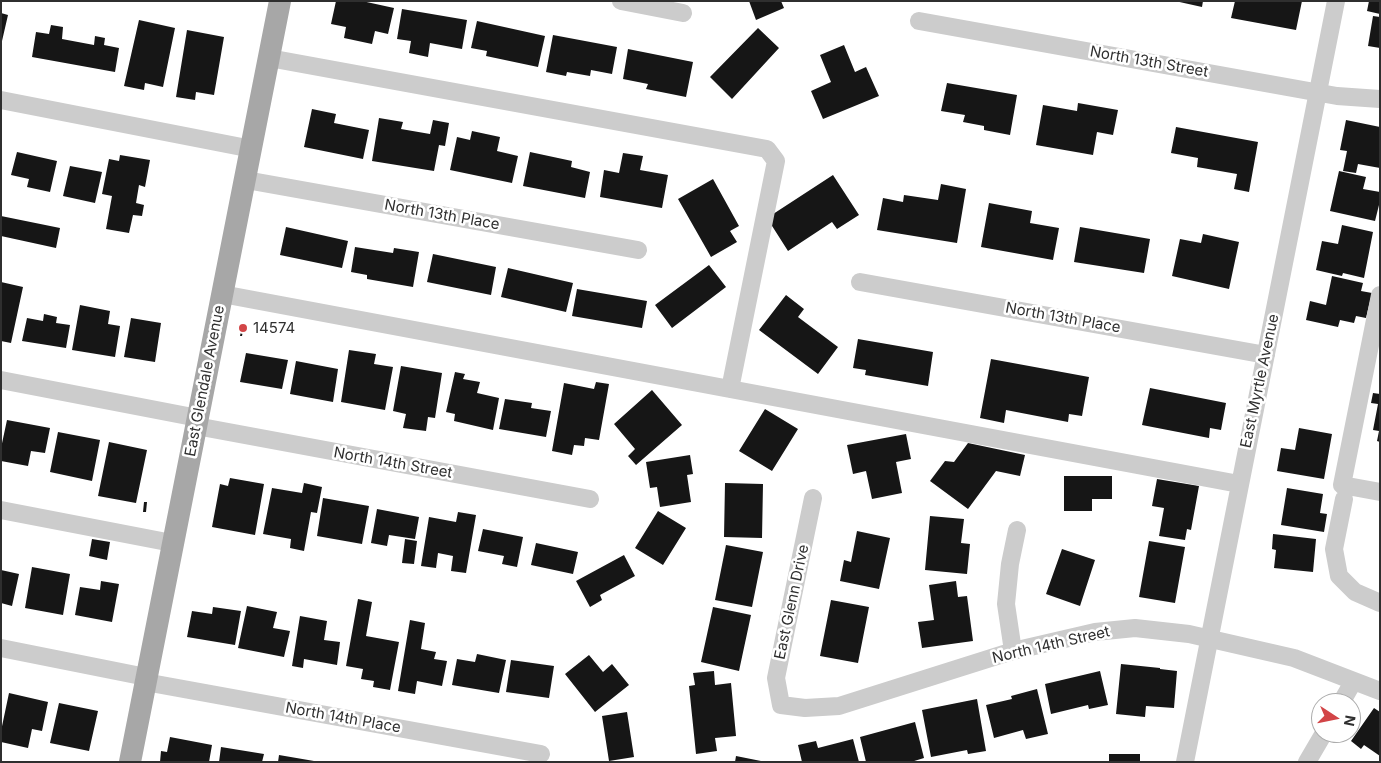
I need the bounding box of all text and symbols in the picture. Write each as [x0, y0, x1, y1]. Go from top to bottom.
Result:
street label: North 13th Street [1088, 43, 1210, 81]
street label: North 13th Place [383, 196, 501, 234]
street label: North 13th Place [1004, 299, 1122, 337]
street label: East Glendale Avenue [181, 304, 229, 458]
street label: East Myrtle Avenue [1237, 312, 1283, 450]
place label: 14574 [253, 319, 295, 337]
marker: 14574 [237, 322, 249, 334]
street label: North 14th Street [332, 444, 454, 482]
street label: East Glenn Drive [771, 543, 813, 661]
street label: North 14th Street [990, 623, 1112, 667]
north arrow [1311, 693, 1361, 743]
street label: North 14th Place [284, 699, 402, 737]
text: N [1341, 714, 1360, 728]

